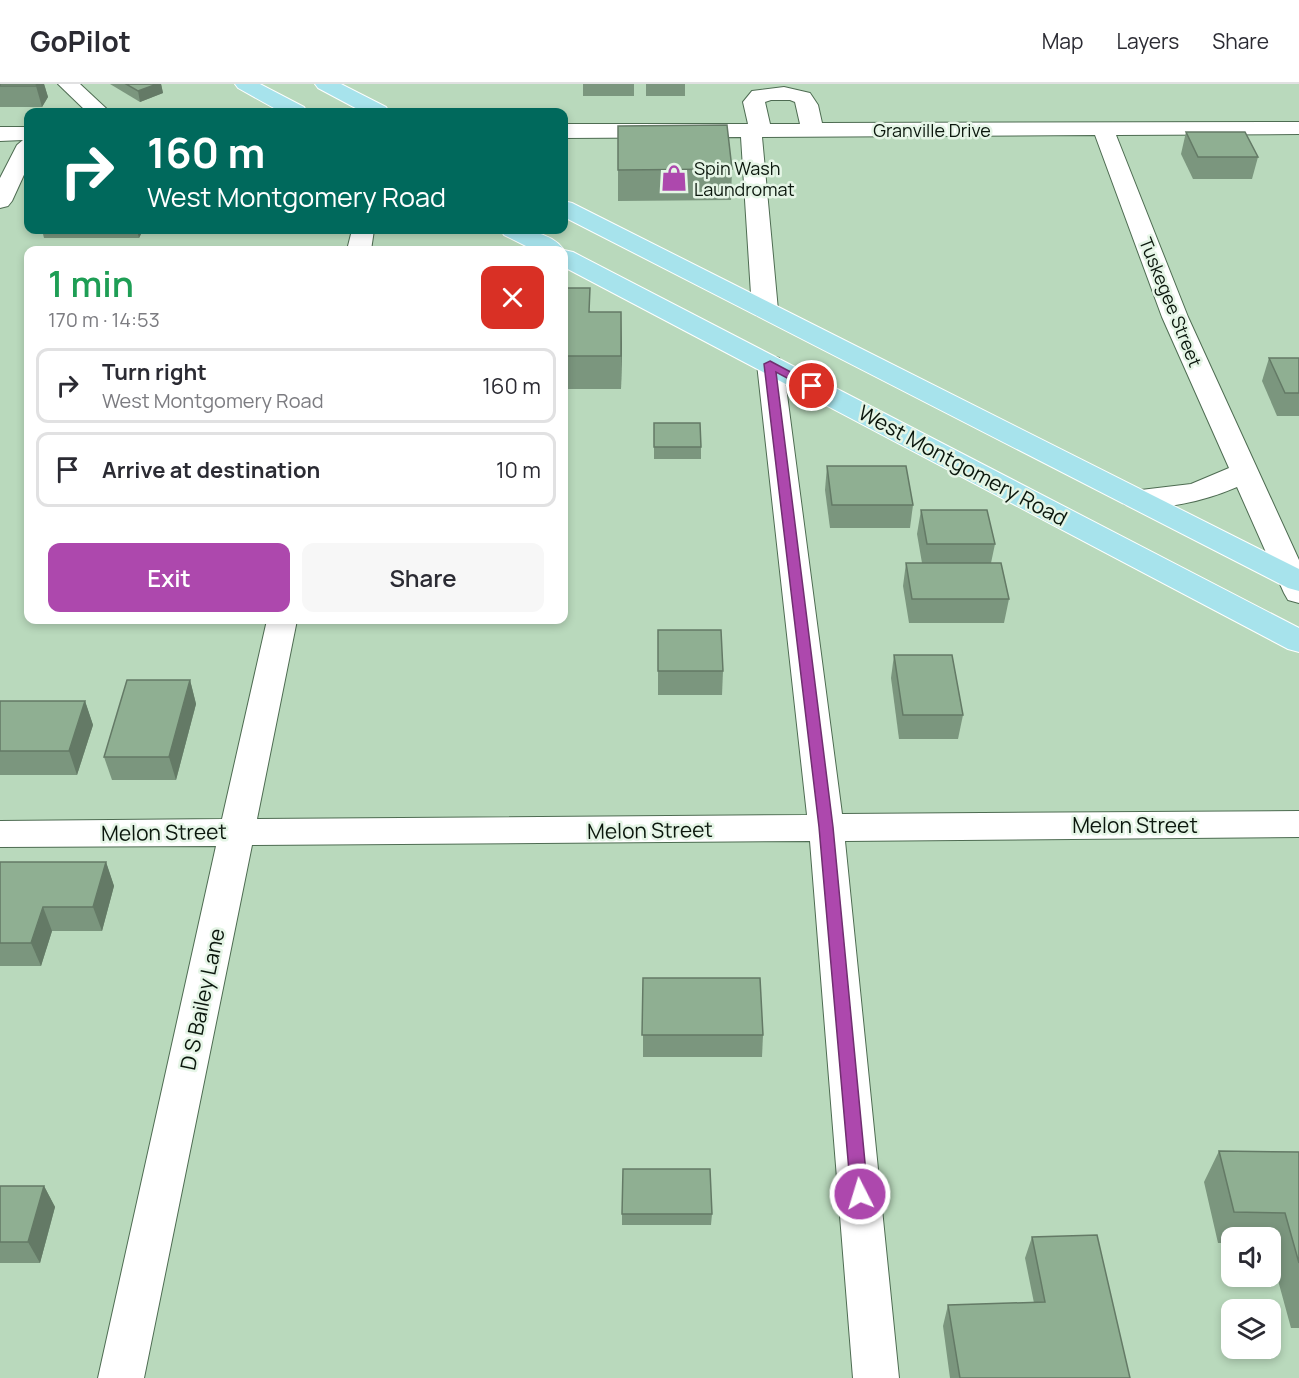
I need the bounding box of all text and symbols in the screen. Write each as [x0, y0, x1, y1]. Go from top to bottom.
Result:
text: GoPilot [30, 22, 131, 60]
text: Map [1042, 27, 1083, 55]
text: Layers [1116, 27, 1179, 55]
text: Share [1212, 27, 1269, 55]
street label: Granville Drive [873, 118, 991, 142]
text: 160 m [147, 123, 265, 181]
icon: right [48, 132, 126, 210]
place label: Spin Wash Laundromat [694, 156, 795, 201]
shop icon: Spin Wash Laundromat [659, 163, 689, 193]
text: West Montgomery Road [147, 178, 446, 215]
street label: Tuskegee Street [1134, 234, 1208, 370]
text: 1 min [48, 259, 134, 308]
button: close [481, 266, 544, 329]
text: 170 m · 14:53 [48, 306, 160, 333]
text: Turn right [102, 357, 207, 387]
pin [786, 360, 837, 411]
icon: right [51, 369, 84, 402]
icon: arrive [795, 369, 828, 402]
text: 160 m [482, 371, 541, 401]
text: West Montgomery Road [102, 387, 324, 414]
street label: West Montgomery Road [854, 398, 1072, 532]
icon: arrive [51, 453, 84, 486]
text: Arrive at destination [102, 455, 320, 485]
text: 10 m [496, 455, 541, 485]
button: Exit [48, 543, 290, 612]
button: Share [302, 543, 544, 612]
street label: Melon Street [1072, 811, 1198, 839]
street label: Melon Street [587, 815, 713, 845]
street label: Melon Street [101, 817, 227, 847]
street label: D S Bailey Lane [173, 926, 231, 1072]
position arrow [828, 1162, 892, 1226]
map controls [1221, 1227, 1281, 1359]
button: sound [1221, 1227, 1281, 1287]
button: layers [1221, 1299, 1281, 1359]

